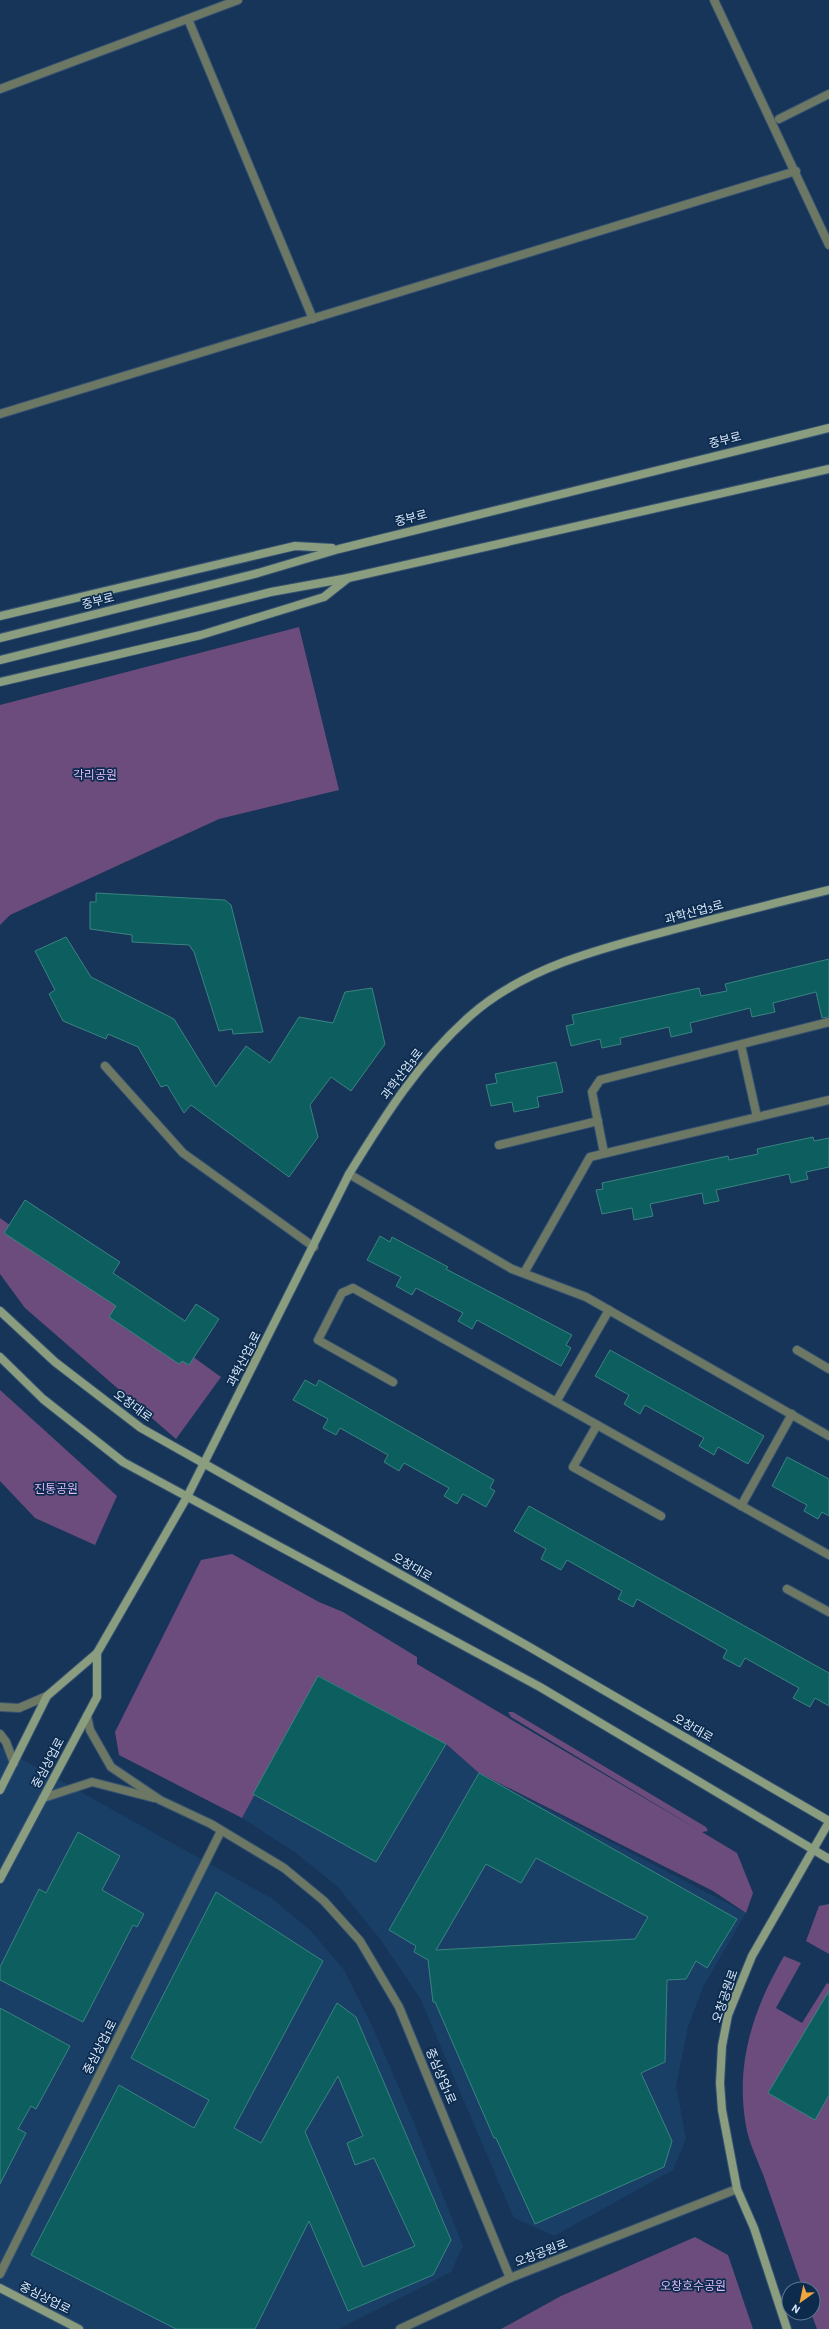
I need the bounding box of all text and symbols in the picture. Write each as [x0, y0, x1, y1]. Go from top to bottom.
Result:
street label: 중부로 [707, 430, 743, 450]
street label: 중부로 [393, 508, 429, 528]
street label: 중부로 [80, 591, 116, 611]
park label: 각리공원 [73, 769, 117, 781]
street label: 과학산업3로 [663, 897, 725, 926]
street label: 과학산업3로 [378, 1046, 425, 1102]
street label: 과학산업3로 [224, 1329, 263, 1389]
street label: 오창대로 [112, 1388, 154, 1424]
park label: 진통공원 [34, 1483, 78, 1495]
street label: 오창대로 [390, 1551, 434, 1583]
street label: 오창대로 [671, 1712, 715, 1744]
street label: 중심상업로 [30, 1736, 66, 1790]
street label: 오창공원로 [710, 1968, 740, 2024]
street label: 중심상업1로 [81, 2018, 119, 2076]
street label: 중심상업1로 [424, 2046, 458, 2106]
street label: 오창공원로 [513, 2238, 569, 2268]
street label: 중심상업로 [18, 2280, 72, 2316]
park label: 오창호수공원 [660, 2280, 726, 2292]
north arrow [781, 2281, 821, 2321]
text: N [790, 2302, 802, 2316]

